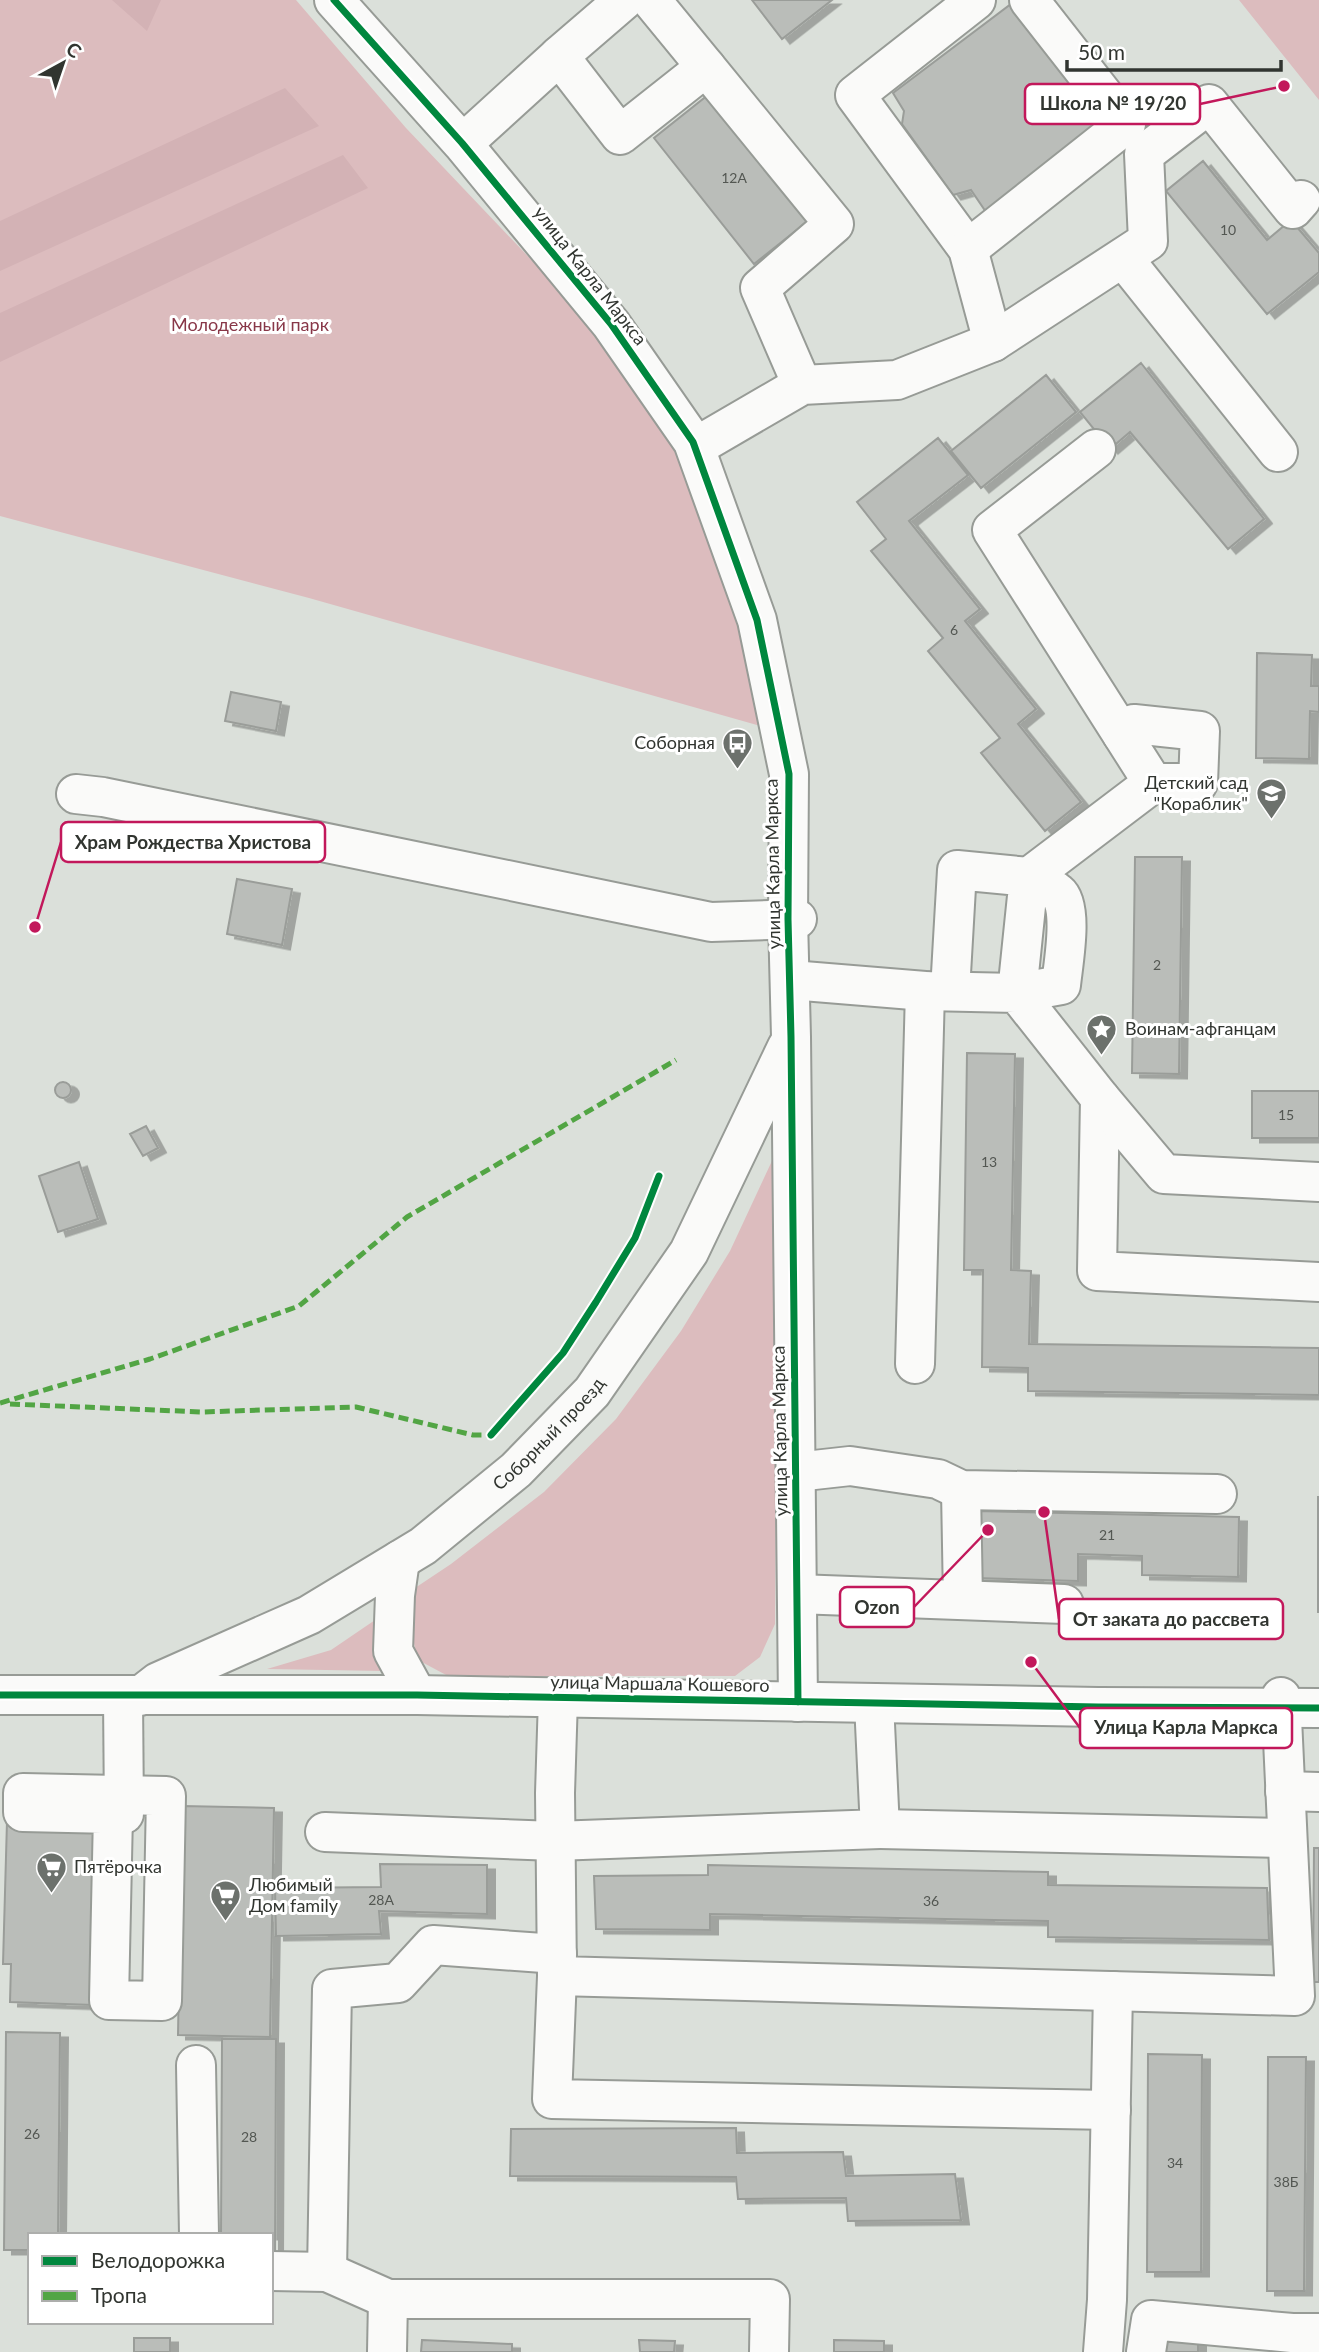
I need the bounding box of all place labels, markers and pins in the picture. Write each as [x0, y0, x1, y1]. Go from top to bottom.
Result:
callout: Школа № 19/20 [1025, 84, 1200, 124]
bus stop icon: Соборная [721, 726, 755, 770]
place label: Соборная [634, 731, 715, 753]
place label: Детский сад "Кораблик" [1144, 771, 1248, 814]
school or university icon: Детский сад "Кораблик" [1254, 776, 1288, 820]
callout: Храм Рождества Христова [61, 822, 325, 862]
place icon: Воинам-афганцам [1085, 1012, 1119, 1056]
place label: Воинам-афганцам [1125, 1017, 1276, 1039]
callout: Ozon [840, 1587, 914, 1627]
callout: От заката до рассвета [1059, 1599, 1283, 1639]
callout: Улица Карла Маркса [1080, 1708, 1292, 1748]
supermarket icon: Пятёрочка [34, 1850, 68, 1894]
place label: Пятёрочка [74, 1855, 162, 1877]
place label: Любимый Дом family [248, 1873, 339, 1916]
supermarket icon: Любимый Дом family [209, 1878, 243, 1922]

